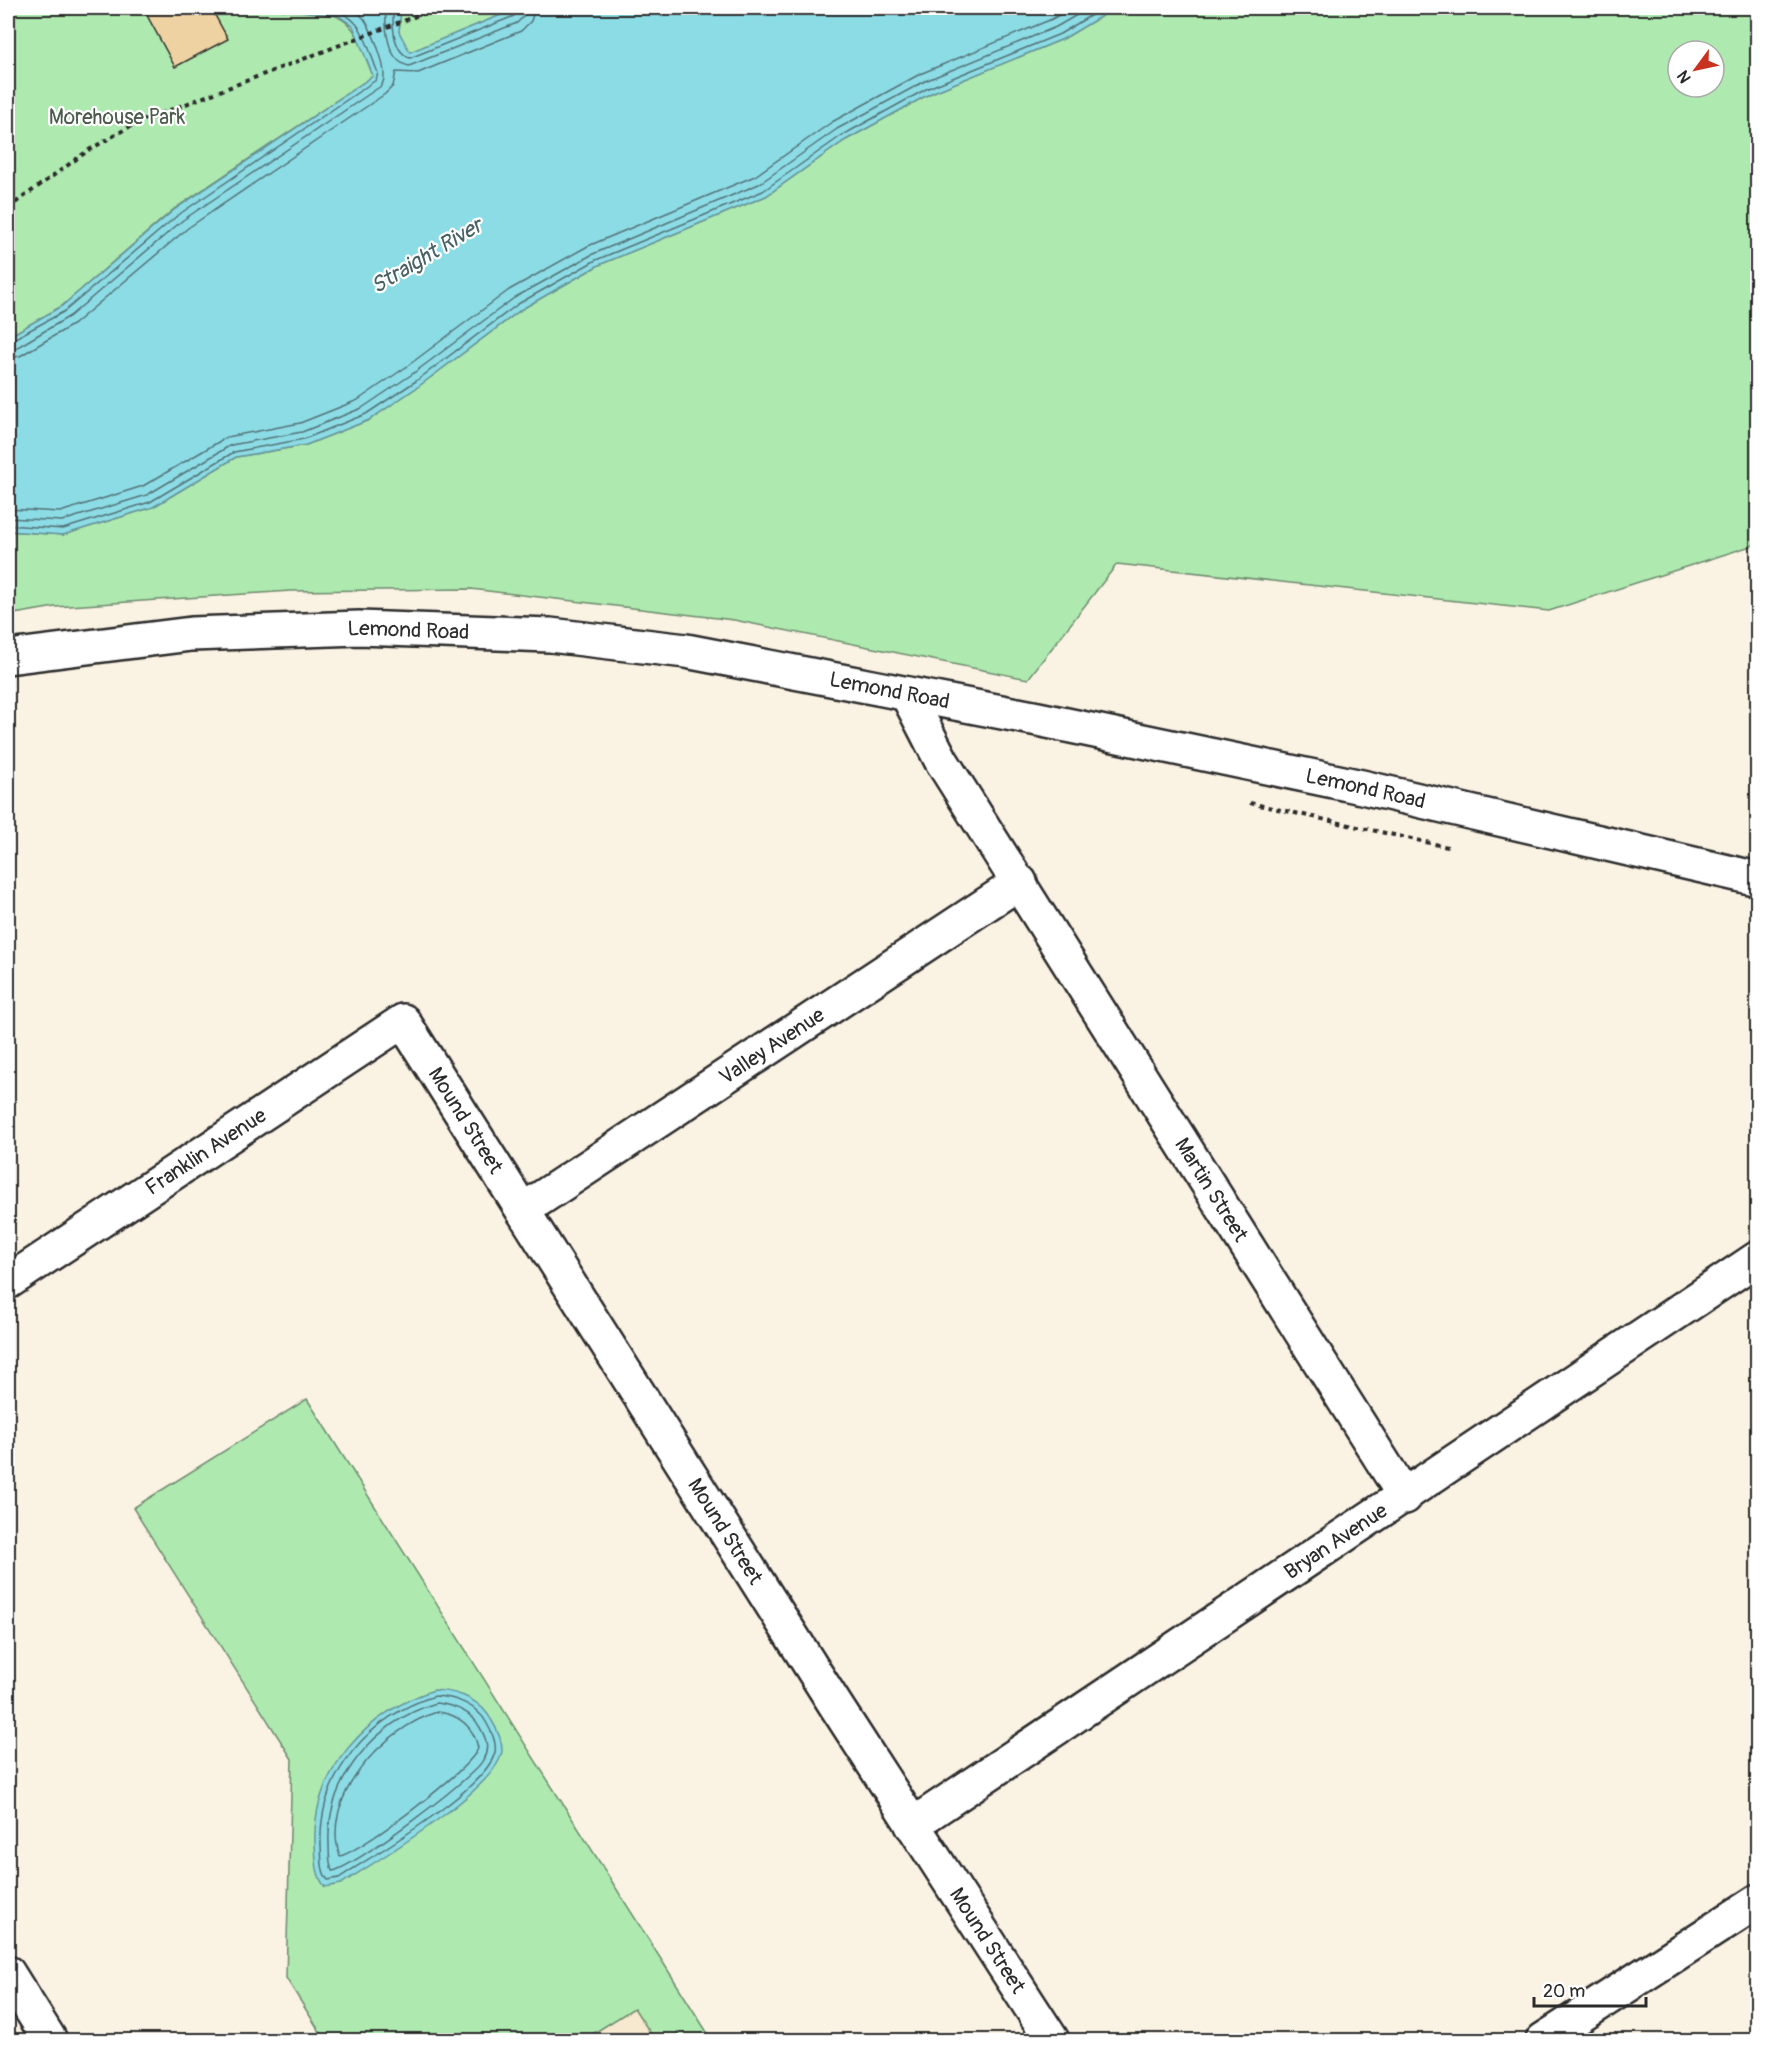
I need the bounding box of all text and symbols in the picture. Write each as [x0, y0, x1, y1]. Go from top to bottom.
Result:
north arrow [1666, 39, 1726, 99]
text: N [1673, 66, 1696, 87]
park label: Morehouse Park [49, 104, 186, 131]
water label: Straight River [366, 210, 490, 300]
street label: Lemond Road [347, 615, 470, 646]
street label: Lemond Road [827, 666, 952, 716]
street label: Lemond Road [1303, 763, 1428, 815]
street label: Valley Avenue [714, 1001, 830, 1091]
street label: Mound Street [422, 1062, 509, 1179]
street label: Franklin Avenue [140, 1102, 272, 1201]
street label: Martin Street [1168, 1133, 1254, 1247]
street label: Mound Street [681, 1473, 769, 1590]
street label: Bryan Avenue [1279, 1497, 1393, 1586]
street label: Mound Street [943, 1883, 1032, 1999]
scale bar [1534, 1970, 1646, 2008]
text: 20 m [1543, 1980, 1585, 2003]

